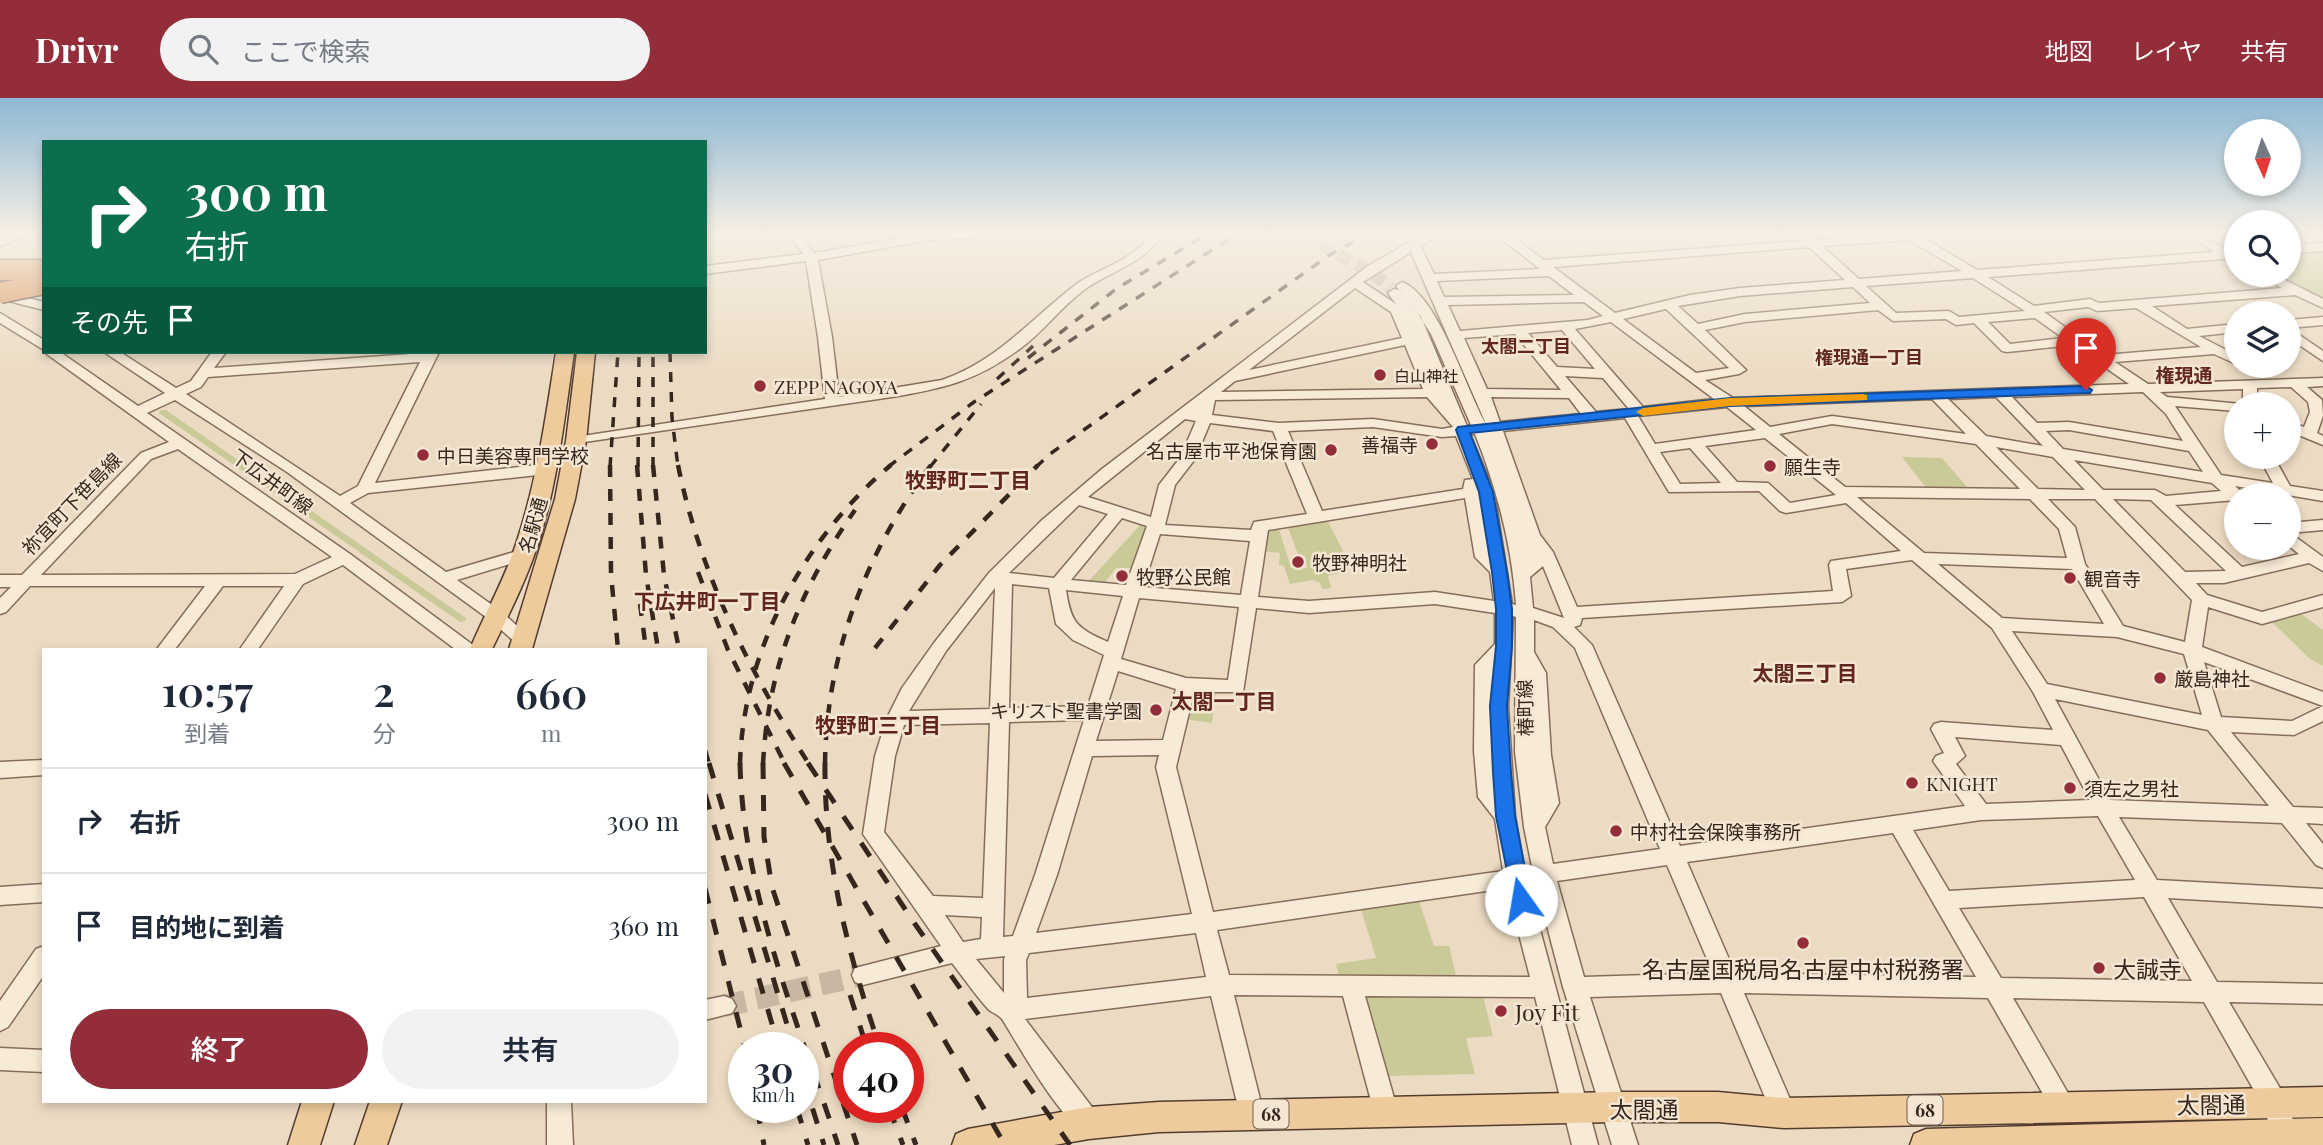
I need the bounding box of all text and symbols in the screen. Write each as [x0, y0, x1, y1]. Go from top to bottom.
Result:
search box [160, 18, 650, 81]
text: Drivr [35, 27, 118, 71]
icon: search [184, 30, 222, 68]
text: ここで検索 [240, 33, 371, 68]
text: 地図 [2045, 34, 2093, 66]
text: レイヤ [2131, 34, 2202, 66]
text: 共有 [2240, 34, 2288, 66]
north arrow [2224, 119, 2301, 196]
map controls [2224, 119, 2301, 560]
text: 300 m [185, 158, 328, 223]
icon: right [70, 168, 161, 259]
button: search [2224, 210, 2301, 287]
text: 右折 [185, 223, 249, 266]
icon: arrive [162, 301, 200, 339]
button: layers [2224, 301, 2301, 378]
text: その先 [70, 304, 148, 339]
pin [2056, 318, 2116, 390]
icon: arrive [2067, 329, 2105, 367]
district label: 太閤二丁目 [1481, 334, 1571, 358]
district label: 権現通一丁目 [1815, 345, 1923, 369]
district label: 権現通 [2155, 361, 2213, 387]
place label: 白山神社 [1394, 365, 1458, 386]
marker: 白山神社 [1372, 367, 1388, 383]
place label: ZEPP NAGOYA [774, 373, 899, 399]
marker: ZEPP NAGOYA [752, 378, 768, 394]
button: + [2224, 392, 2301, 469]
place label: 善福寺 [1361, 431, 1418, 457]
marker: 善福寺 [1424, 436, 1440, 452]
place label: 名古屋市平池保育園 [1146, 437, 1317, 463]
place label: 中日美容専門学校 [437, 442, 589, 468]
marker: 名古屋市平池保育園 [1323, 442, 1339, 458]
street label: 下広井町線 [227, 443, 319, 519]
street label: 祢宜町下笹島線 [15, 446, 127, 560]
marker: 中日美容専門学校 [415, 447, 431, 463]
place label: 願生寺 [1784, 453, 1841, 479]
marker: 願生寺 [1762, 458, 1778, 474]
district label: 牧野町二丁目 [905, 465, 1031, 493]
button: − [2224, 483, 2301, 560]
street label: 名駅通 [512, 494, 552, 556]
place label: 牧野神明社 [1312, 549, 1407, 575]
marker: 牧野神明社 [1290, 554, 1306, 570]
place label: 牧野公民館 [1136, 563, 1231, 589]
place label: 観音寺 [2084, 565, 2141, 591]
marker: 牧野公民館 [1114, 568, 1130, 584]
marker: 観音寺 [2062, 570, 2078, 586]
district label: 下広井町一丁目 [634, 586, 781, 614]
district label: 太閤三丁目 [1753, 658, 1858, 686]
text: 10:57 [162, 662, 253, 718]
text: 2 [373, 662, 395, 718]
text: 660 [515, 664, 587, 720]
place label: 厳島神社 [2174, 665, 2250, 691]
marker: 厳島神社 [2152, 670, 2168, 686]
street label: 椿町線 [1511, 679, 1537, 737]
district label: 太閤一丁目 [1172, 686, 1277, 714]
place label: キリスト聖書学園 [990, 697, 1142, 723]
marker: キリスト聖書学園 [1148, 702, 1164, 718]
district label: 牧野町三丁目 [815, 710, 941, 738]
text: 到着 [184, 717, 230, 748]
text: 分 [372, 717, 395, 748]
text: m [541, 717, 561, 748]
place label: KNIGHT [1926, 770, 1998, 796]
marker: KNIGHT [1904, 775, 1920, 791]
place label: 須左之男社 [2084, 775, 2179, 801]
marker: 須左之男社 [2062, 780, 2078, 796]
icon: right [70, 802, 108, 840]
text: 300 m [607, 803, 679, 838]
text: 右折 [129, 804, 181, 839]
place label: 中村社会保険事務所 [1630, 818, 1801, 844]
marker: 中村社会保険事務所 [1608, 823, 1624, 839]
position arrow [1484, 863, 1558, 937]
icon: arrive [70, 907, 108, 945]
text: 360 m [609, 908, 679, 943]
text: 目的地に到着 [129, 909, 285, 944]
marker: 名古屋国税局名古屋中村税務署 [1795, 935, 1811, 951]
place label: 名古屋国税局名古屋中村税務署 [1642, 953, 1964, 984]
place label: 大誠寺 [2113, 953, 2182, 984]
marker: 大誠寺 [2091, 960, 2107, 976]
place label: Joy Fit [1514, 996, 1580, 1027]
marker: Joy Fit [1493, 1003, 1509, 1019]
button: 終了 [70, 1009, 368, 1089]
button: 共有 [382, 1009, 679, 1089]
speed limit sign: 40 [833, 1032, 924, 1123]
text: 30 [754, 1045, 793, 1092]
text: km/h [752, 1083, 795, 1107]
street label: 太閤通 [2176, 1088, 2246, 1120]
street label: 太閤通 [1610, 1093, 1679, 1124]
road number: 68 [1908, 1096, 1942, 1125]
road number: 68 [1254, 1099, 1288, 1128]

